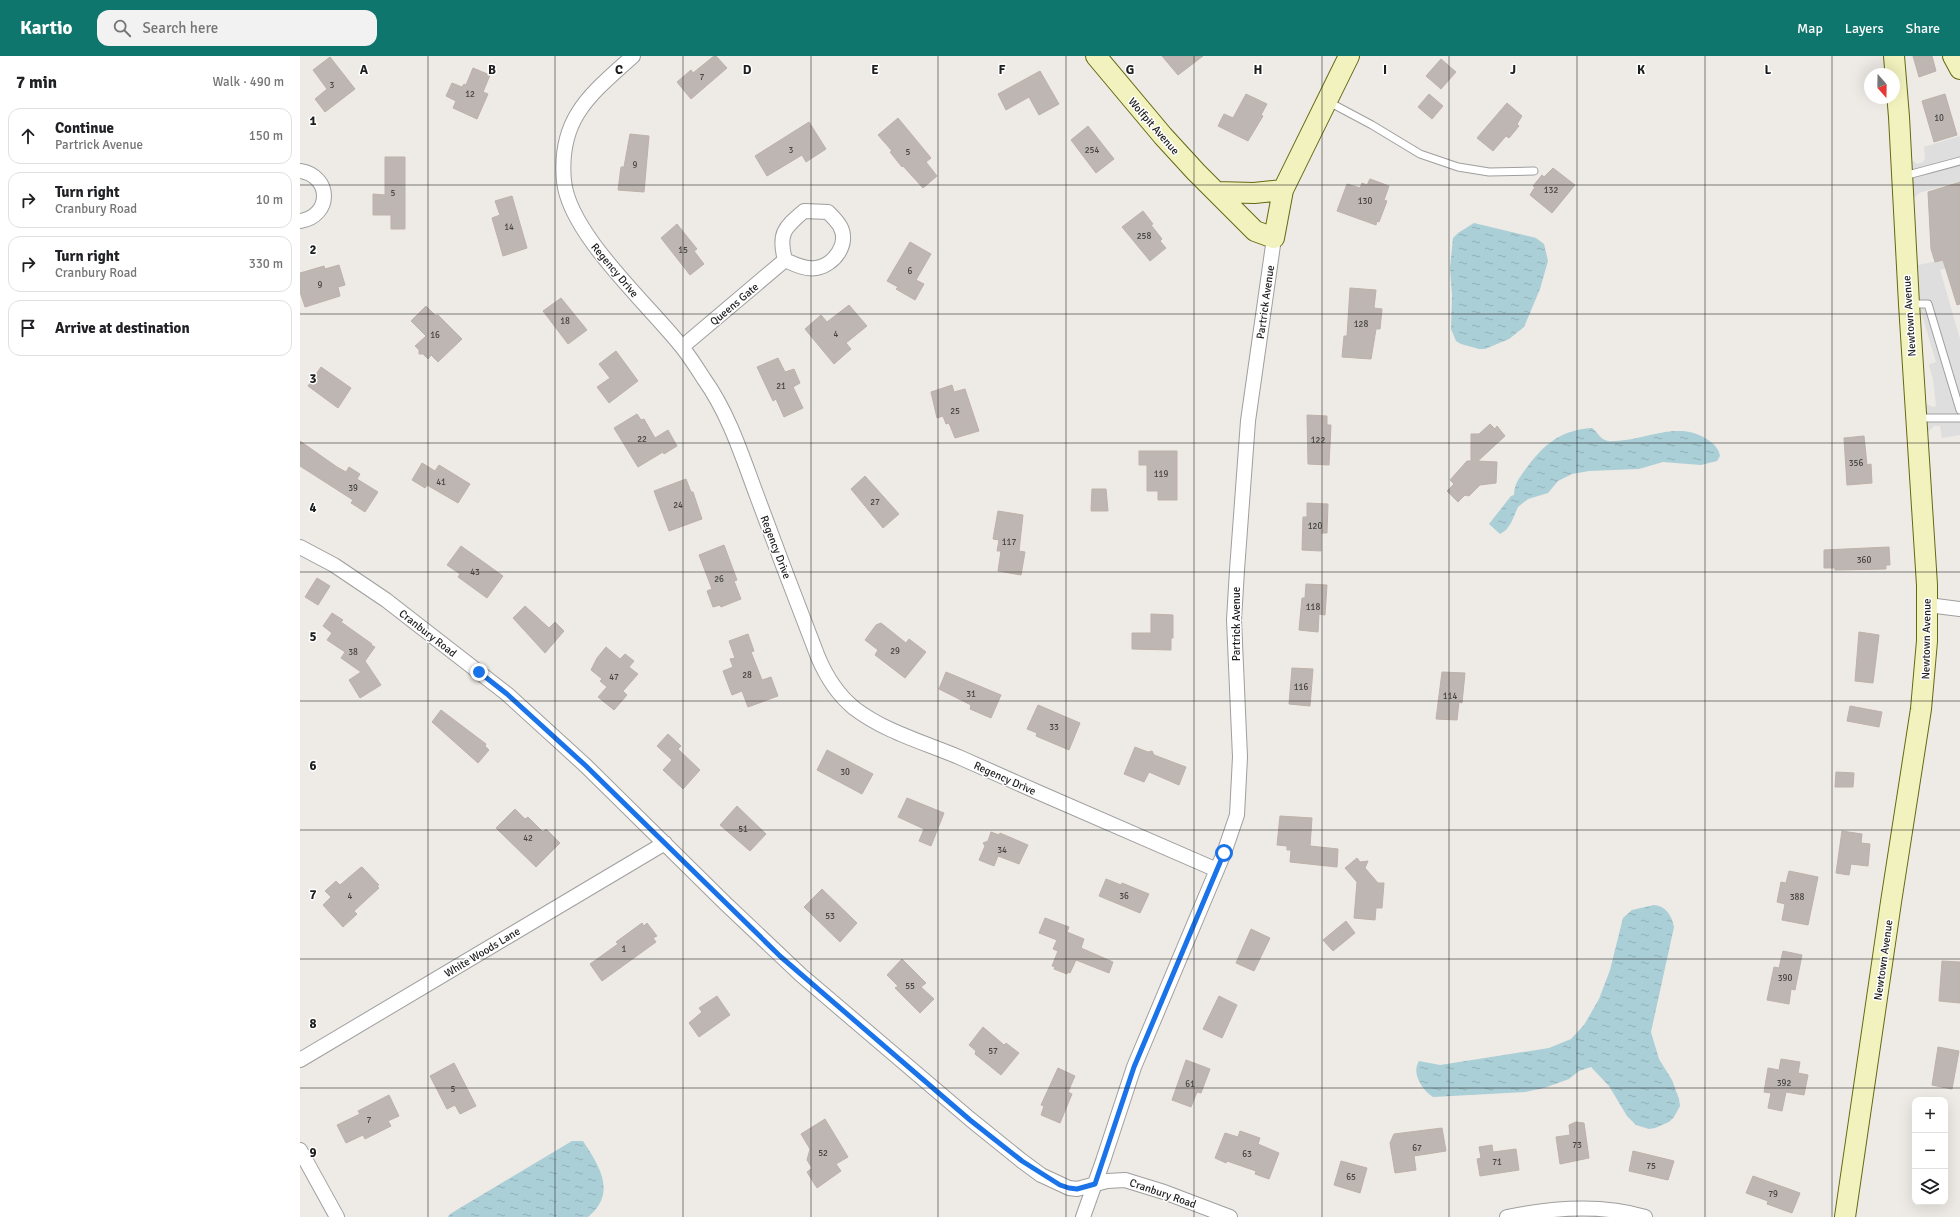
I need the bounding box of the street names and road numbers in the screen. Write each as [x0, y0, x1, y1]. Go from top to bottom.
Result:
street label: Wolfpit Avenue [1125, 95, 1182, 157]
street label: Regency Drive [588, 241, 641, 300]
street label: Partrick Avenue [1254, 264, 1277, 340]
street label: Newtown Avenue [1900, 275, 1919, 357]
street label: Queens Gate [707, 280, 761, 328]
street label: Regency Drive [758, 514, 794, 581]
street label: Partrick Avenue [1230, 587, 1243, 661]
street label: Newtown Avenue [1919, 598, 1934, 680]
street label: Cranbury Road [396, 607, 459, 660]
street label: Regency Drive [972, 759, 1038, 798]
street label: Newtown Avenue [1871, 919, 1896, 1001]
street label: White Woods Lane [442, 925, 522, 980]
street label: Cranbury Road [1128, 1176, 1198, 1211]

